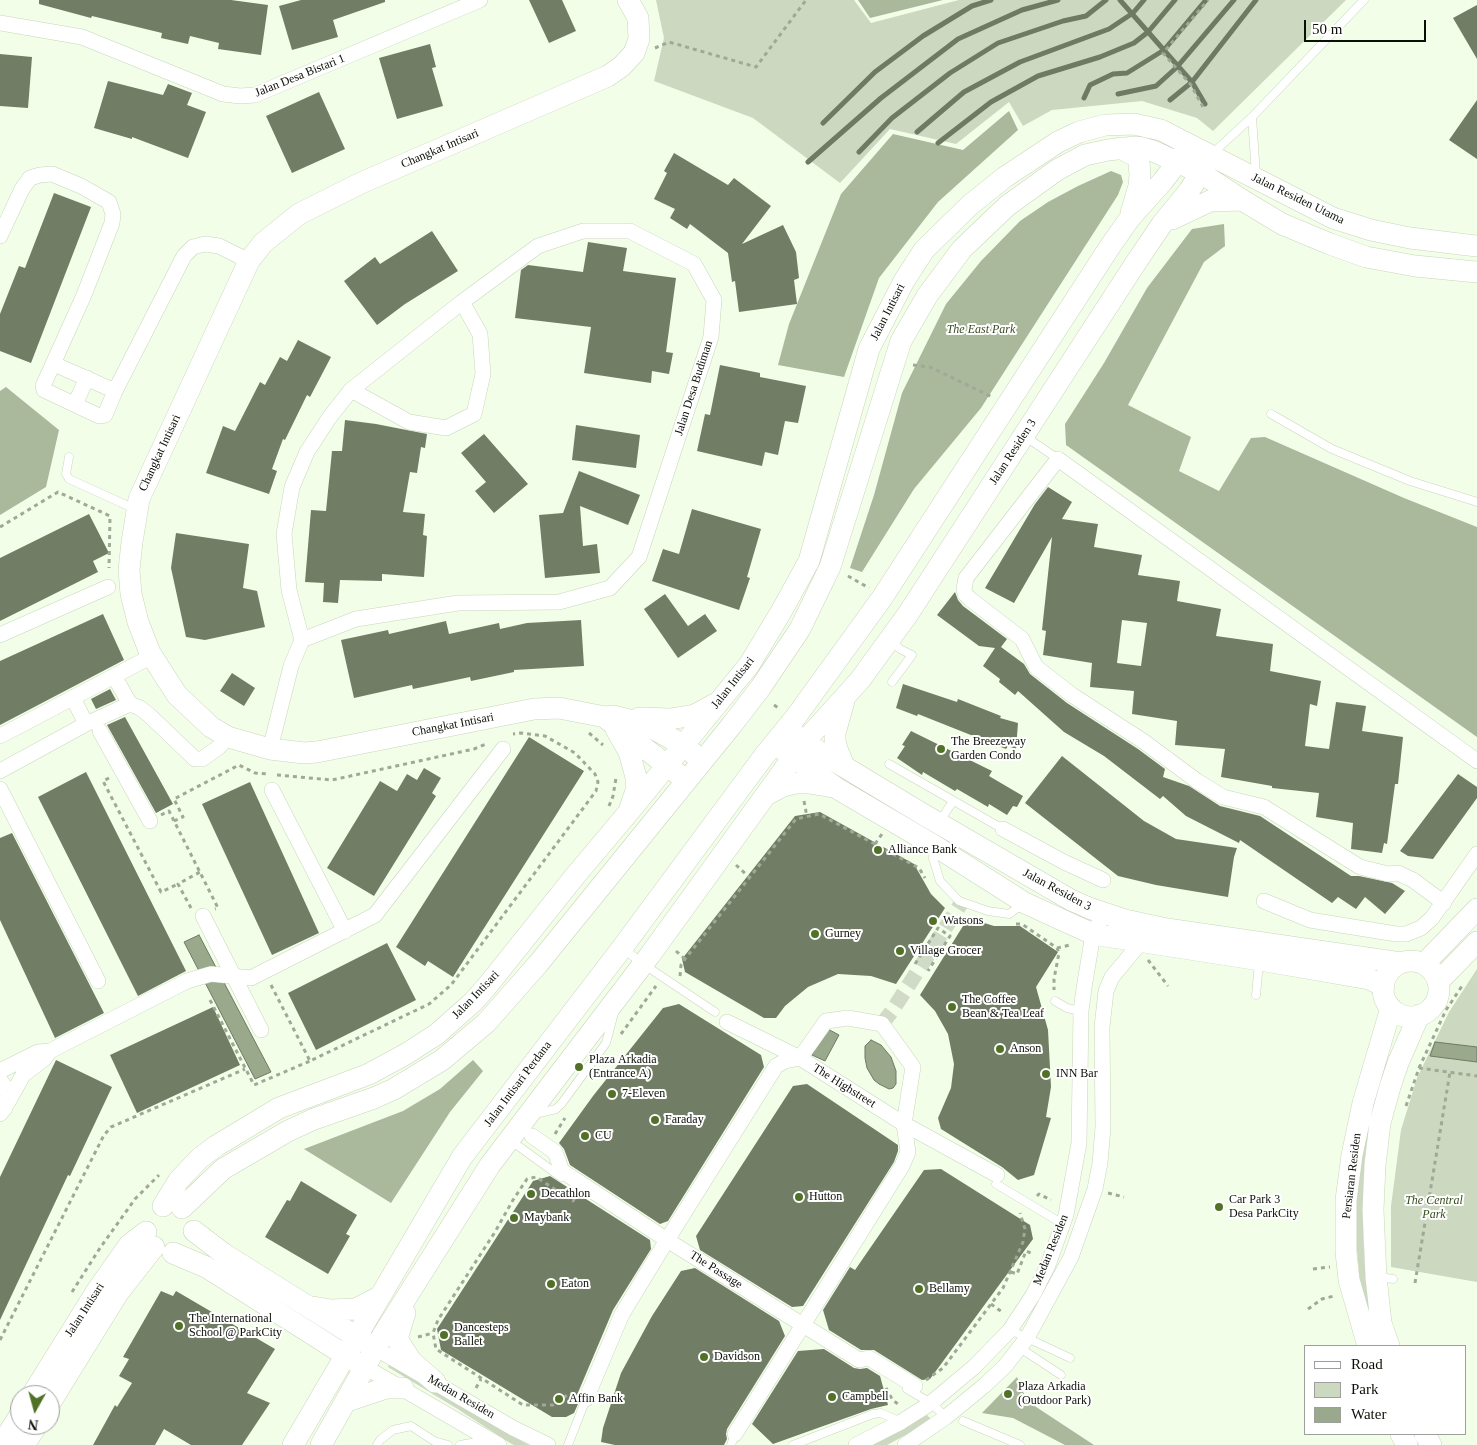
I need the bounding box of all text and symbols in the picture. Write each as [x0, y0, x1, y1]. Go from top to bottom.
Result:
scale bar [1307, 10, 1430, 42]
text: 50 m [1312, 21, 1342, 37]
street label: Jalan Desa Bistari 1 [253, 51, 347, 101]
street label: Changkat Intisari [399, 126, 481, 172]
street label: Jalan Residen Utama [1249, 170, 1347, 228]
street label: Jalan Intisari [868, 281, 908, 343]
park label: The East Park [947, 323, 1015, 337]
street label: Jalan Desa Budiman [672, 339, 716, 437]
street label: Changkat Intisari [136, 412, 184, 494]
street label: Jalan Residen 3 [986, 416, 1040, 488]
street label: Jalan Intisari [708, 654, 758, 712]
street label: Changkat Intisari [411, 710, 495, 740]
place label: The Breezeway Garden Condo [951, 735, 1026, 763]
marker: The Breezeway Garden Condo [935, 743, 947, 755]
place label: Alliance Bank [888, 843, 957, 857]
marker: Alliance Bank [872, 844, 884, 856]
street label: Jalan Residen 3 [1020, 866, 1094, 914]
place label: Watsons [943, 914, 983, 928]
marker: Watsons [927, 915, 939, 927]
place label: Gurney [825, 927, 861, 941]
marker: Gurney [809, 928, 821, 940]
place label: Village Grocer [910, 944, 981, 958]
marker: Village Grocer [894, 945, 906, 957]
street label: Jalan Intisari [449, 968, 503, 1022]
place label: The Coffee Bean & Tea Leaf [962, 993, 1044, 1021]
marker: The Coffee Bean & Tea Leaf [946, 1001, 958, 1013]
street label: Jalan Intisari Perdana [481, 1038, 555, 1130]
place label: Anson [1010, 1042, 1041, 1056]
marker: Anson [994, 1043, 1006, 1055]
place label: Plaza Arkadia (Entrance A) [589, 1053, 657, 1081]
marker: Plaza Arkadia (Entrance A) [573, 1061, 585, 1073]
street label: The Highstreet [810, 1061, 878, 1111]
place label: INN Bar [1056, 1067, 1098, 1081]
marker: INN Bar [1040, 1068, 1052, 1080]
place label: 7-Eleven [622, 1087, 665, 1101]
marker: 7-Eleven [606, 1088, 618, 1100]
place label: Faraday [665, 1113, 704, 1127]
marker: Faraday [649, 1114, 661, 1126]
place label: CU [595, 1129, 612, 1143]
marker: CU [579, 1130, 591, 1142]
street label: Persiaran Residen [1340, 1132, 1364, 1220]
place label: Decathlon [541, 1187, 590, 1201]
marker: Decathlon [525, 1188, 537, 1200]
place label: Hutton [809, 1190, 842, 1204]
marker: Hutton [793, 1191, 805, 1203]
place label: Car Park 3 Desa ParkCity [1229, 1193, 1299, 1221]
park label: The Central Park [1405, 1194, 1463, 1222]
marker: Car Park 3 Desa ParkCity [1213, 1201, 1225, 1213]
place label: Maybank [524, 1211, 569, 1225]
marker: Maybank [508, 1212, 520, 1224]
street label: Medan Residen [1030, 1213, 1072, 1287]
street label: The Passage [687, 1248, 745, 1292]
place label: Eaton [561, 1277, 589, 1291]
marker: Eaton [545, 1278, 557, 1290]
street label: Jalan Intisari [62, 1280, 108, 1340]
place label: Bellamy [929, 1282, 970, 1296]
marker: Bellamy [913, 1283, 925, 1295]
place label: The International School @ ParkCity [189, 1312, 282, 1340]
marker: The International School @ ParkCity [173, 1320, 185, 1332]
place label: Dancesteps Ballet [454, 1321, 509, 1349]
marker: Dancesteps Ballet [438, 1329, 450, 1341]
legend [1304, 1345, 1467, 1435]
place label: Davidson [714, 1350, 760, 1364]
marker: Davidson [698, 1351, 710, 1363]
text: Road [1351, 1356, 1383, 1372]
street label: Medan Residen [425, 1372, 497, 1422]
place label: Plaza Arkadia (Outdoor Park) [1018, 1380, 1091, 1408]
text: Park [1351, 1381, 1379, 1397]
north arrow [10, 1385, 60, 1435]
marker: Plaza Arkadia (Outdoor Park) [1002, 1388, 1014, 1400]
place label: Campbell [842, 1390, 889, 1404]
marker: Campbell [826, 1391, 838, 1403]
place label: Affin Bank [569, 1392, 623, 1406]
marker: Affin Bank [553, 1393, 565, 1405]
text: Water [1351, 1406, 1386, 1422]
text: N [27, 1416, 39, 1432]

